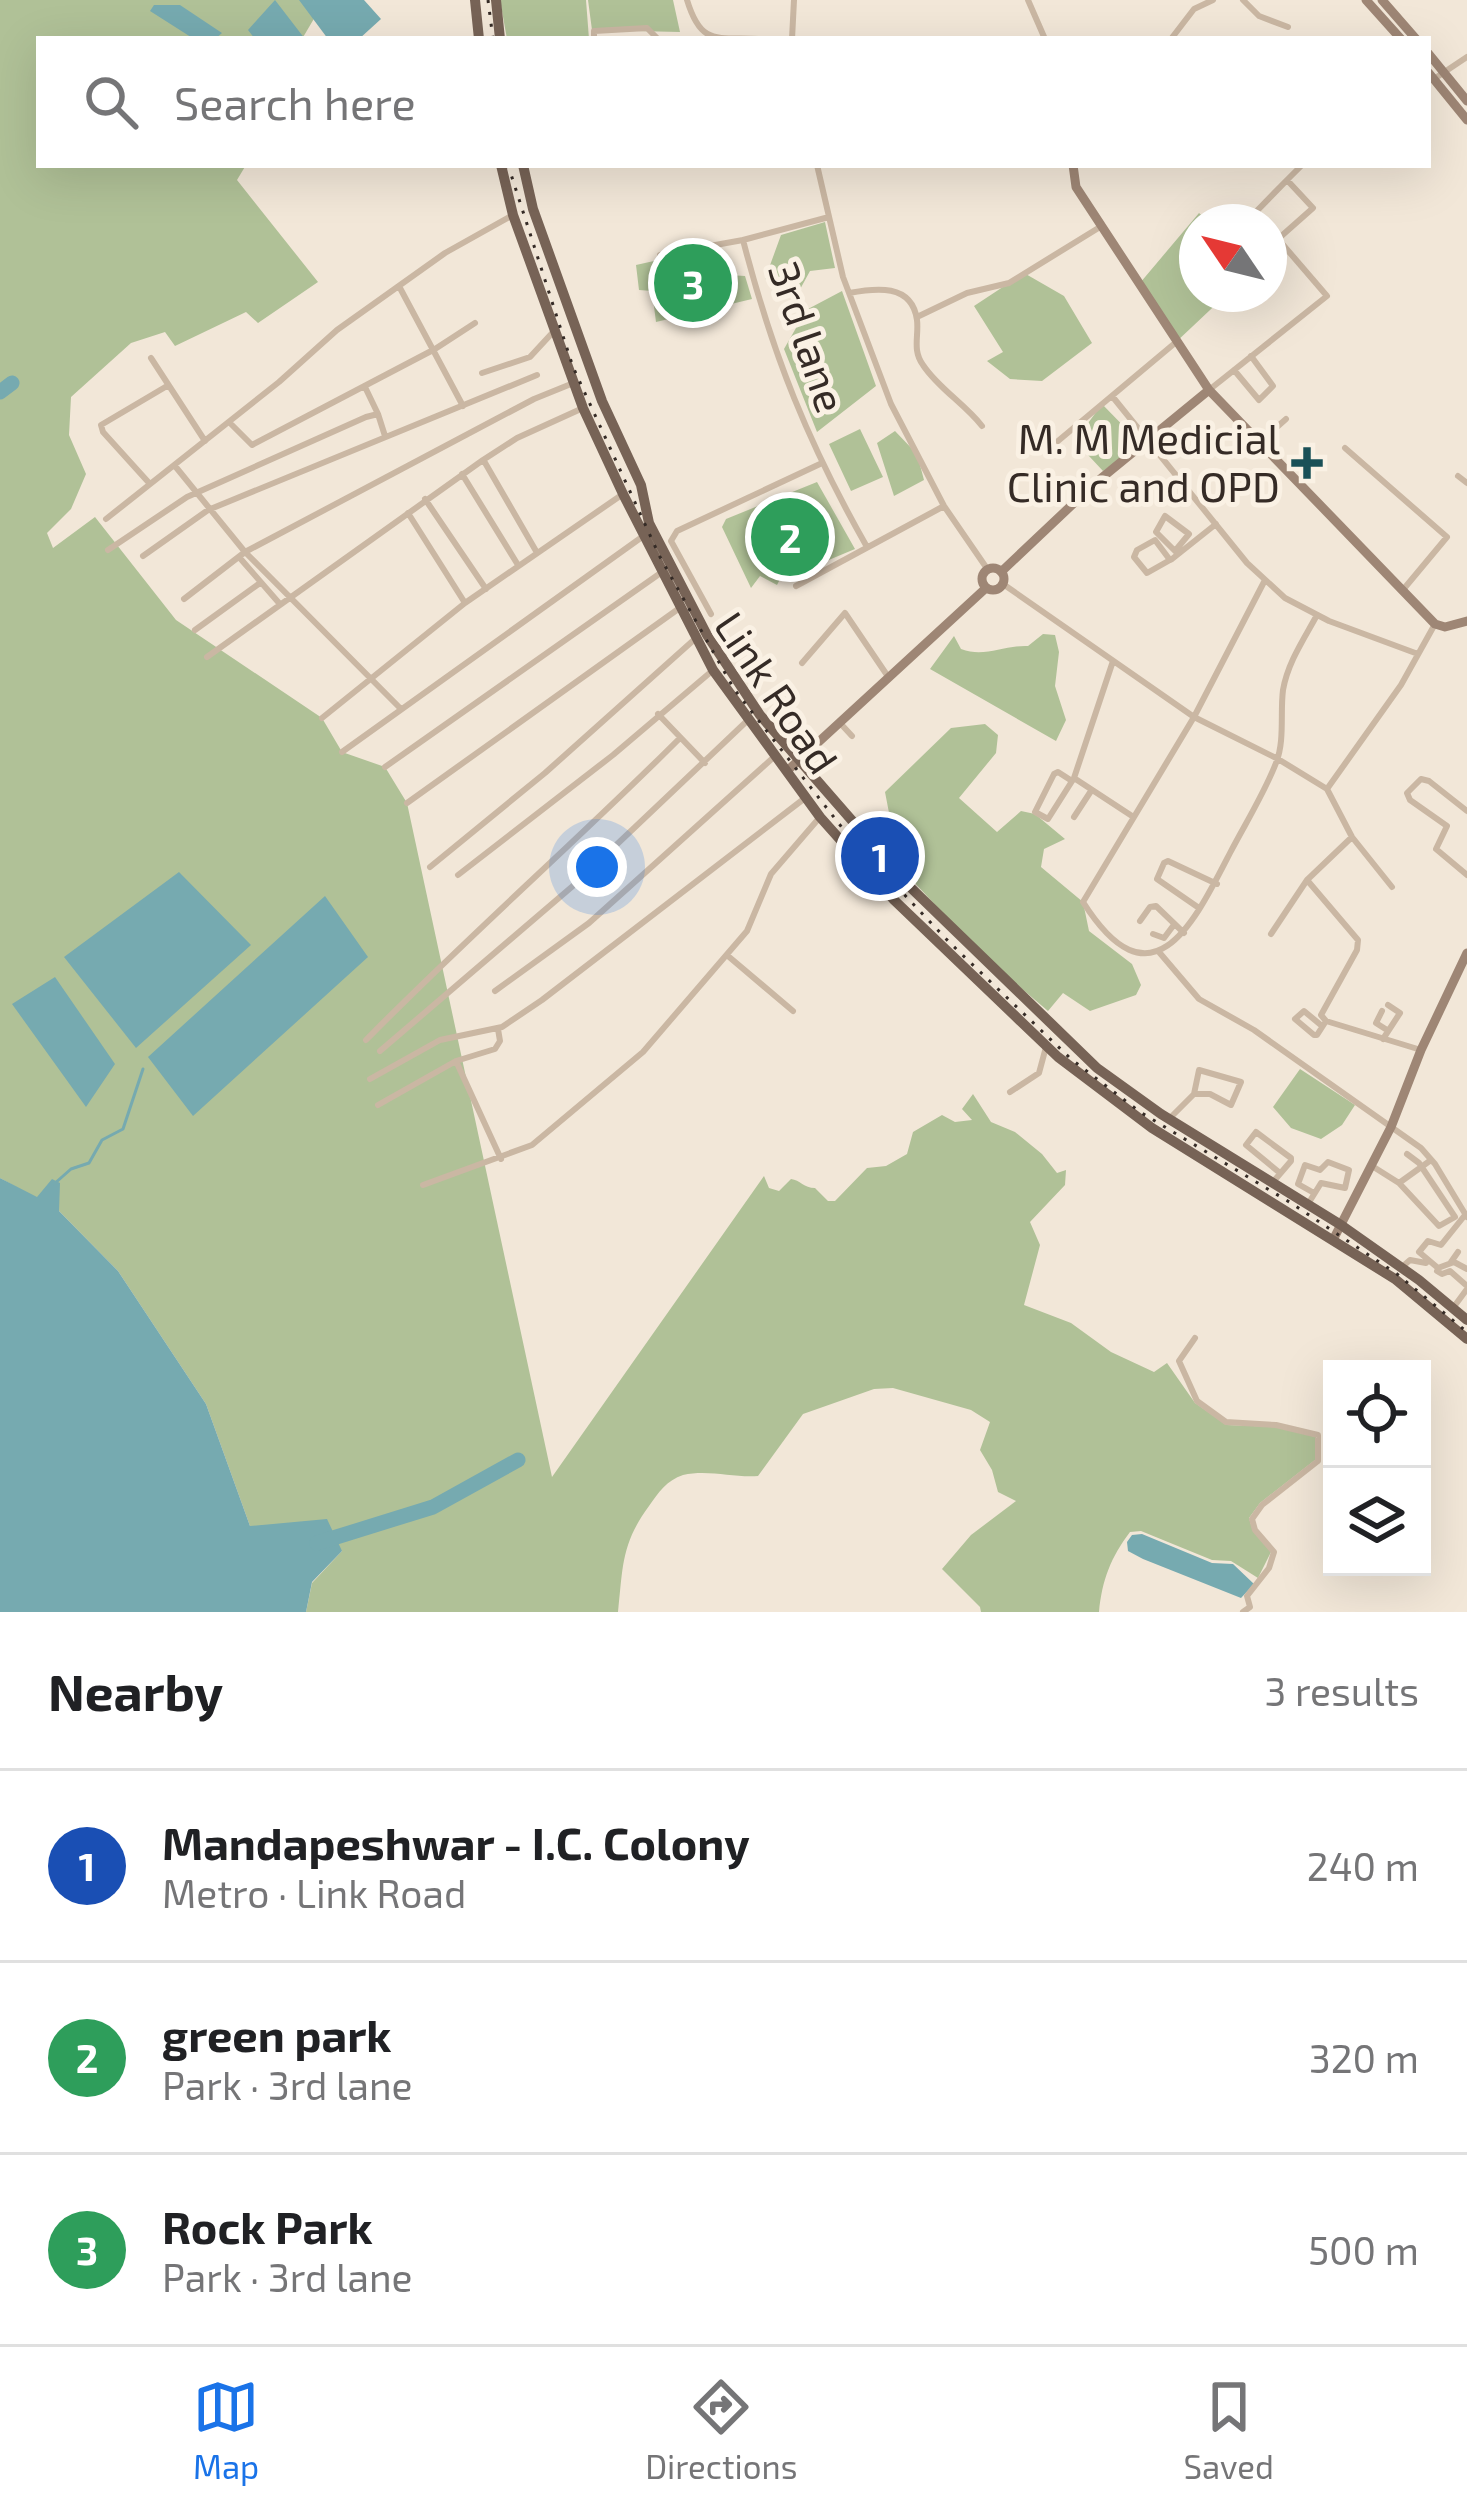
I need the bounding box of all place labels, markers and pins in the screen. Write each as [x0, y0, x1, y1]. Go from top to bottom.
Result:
pin: 3 [654, 238, 732, 328]
place label: M. M Medicial Clinic and OPD [1007, 412, 1281, 510]
marker: M. M Medicial Clinic and OPD [1291, 447, 1323, 479]
pin: 2 [751, 492, 829, 582]
pin: 1 [841, 811, 919, 901]

